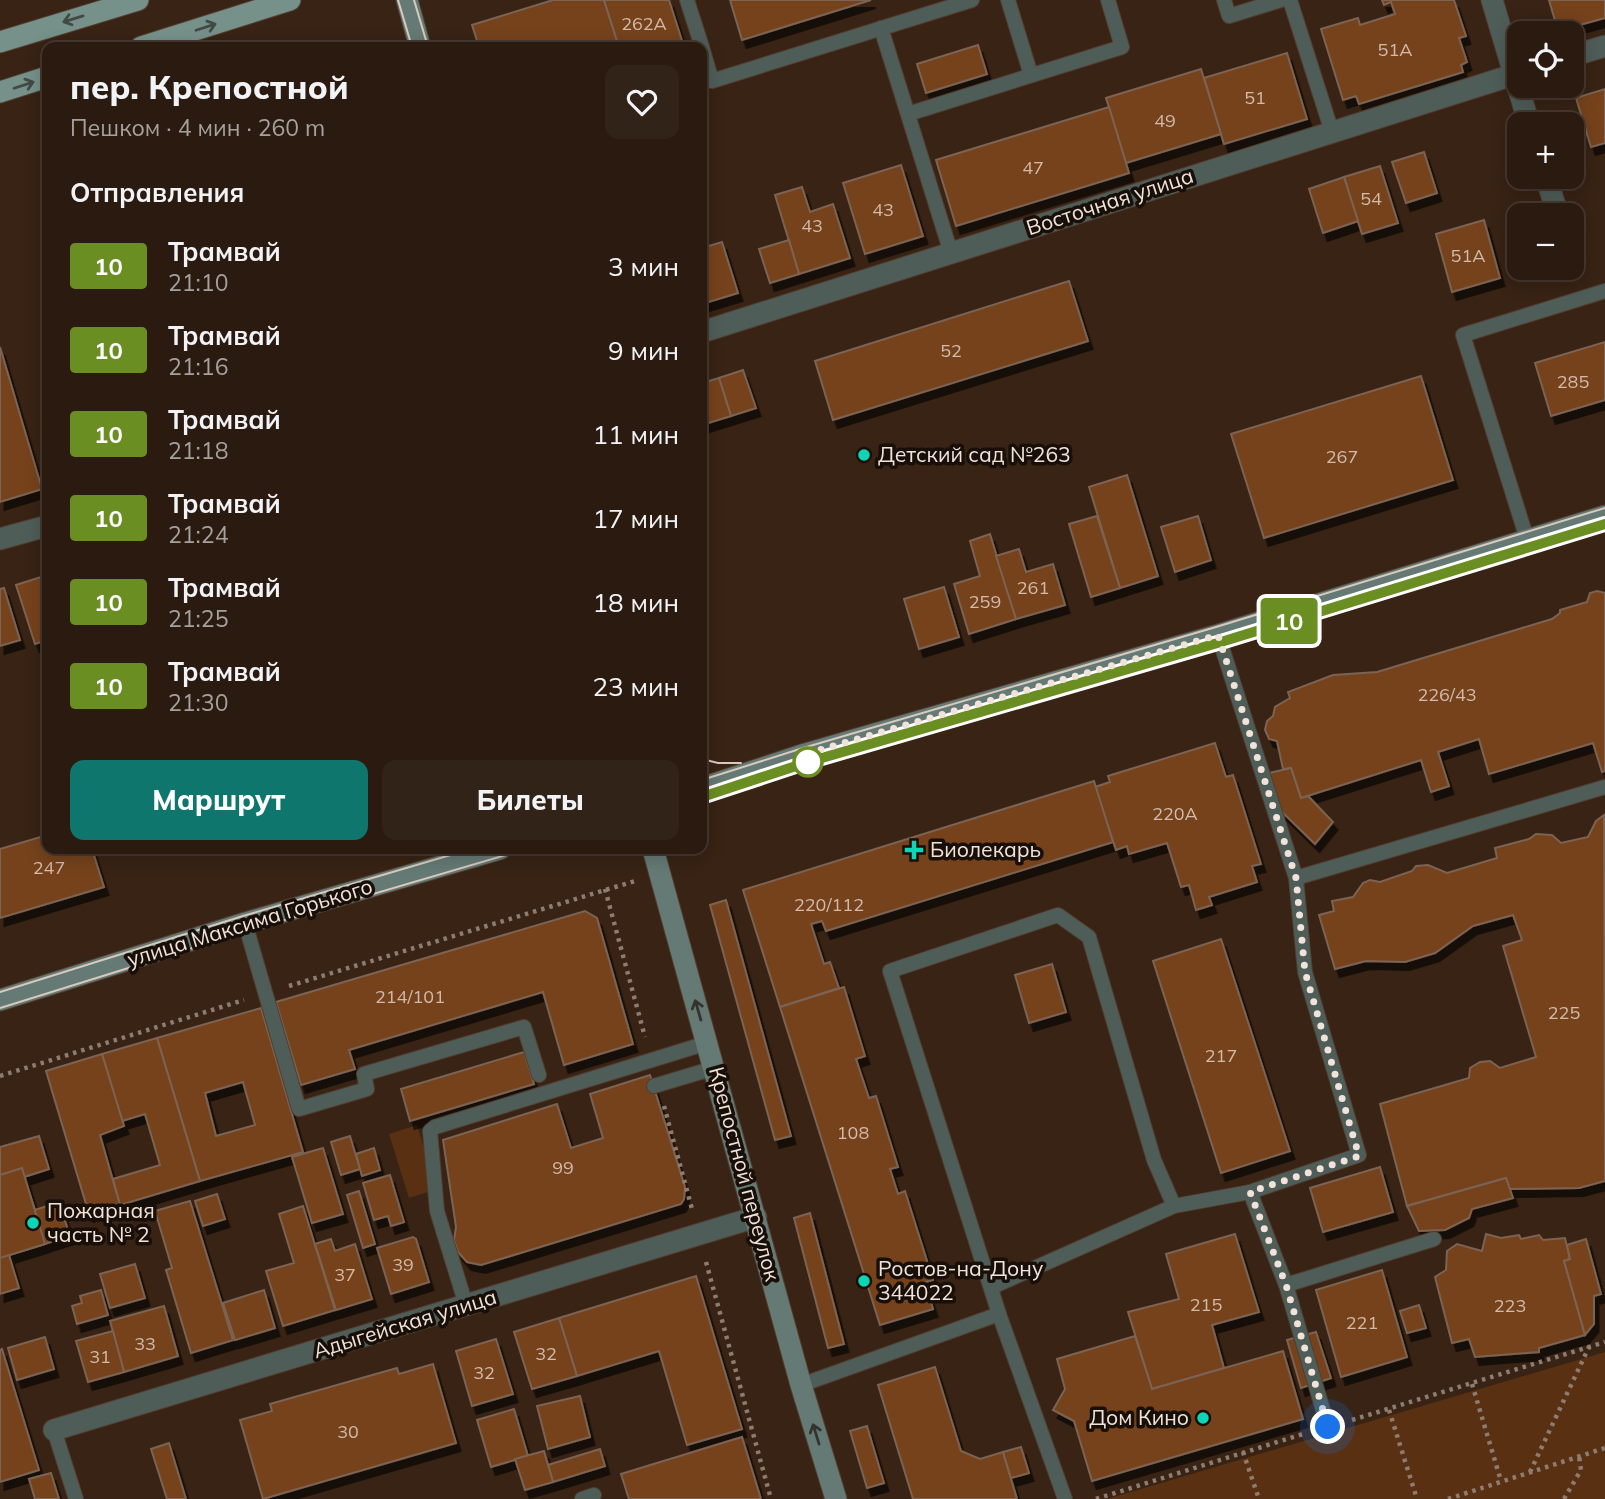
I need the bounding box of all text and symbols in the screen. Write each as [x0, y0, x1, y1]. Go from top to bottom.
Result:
house number: 262А [621, 12, 667, 35]
one-way arrow [62, 14, 84, 27]
one-way arrow [195, 19, 217, 32]
map controls [1507, 21, 1584, 280]
button: locate [1507, 21, 1584, 98]
house number: 51А [1378, 38, 1412, 61]
button: heart [605, 65, 679, 139]
text: пер. Крепостной [70, 66, 349, 107]
one-way arrow [12, 77, 34, 90]
house number: 51 [1244, 86, 1266, 109]
house number: 49 [1154, 109, 1176, 132]
button: + [1507, 112, 1584, 189]
text: Пешком · 4 мин · 260 m [70, 113, 325, 142]
house number: 47 [1022, 156, 1044, 179]
street label: Восточная улица [1023, 162, 1197, 240]
text: Отправления [70, 176, 244, 209]
house number: 54 [1360, 187, 1382, 210]
house number: 43 [872, 198, 894, 221]
button: − [1507, 203, 1584, 280]
house number: 43 [801, 214, 823, 237]
text: Трамвай [168, 235, 281, 268]
house number: 51А [1451, 244, 1485, 267]
text: 3 мин [608, 250, 679, 283]
text: 10 [94, 251, 123, 281]
text: 21:10 [168, 268, 228, 297]
text: Трамвай [168, 319, 281, 352]
text: 9 мин [608, 334, 679, 367]
text: 10 [94, 335, 123, 365]
house number: 52 [940, 339, 962, 362]
text: 21:16 [168, 352, 228, 381]
house number: 285 [1557, 370, 1589, 393]
text: Трамвай [168, 403, 281, 436]
text: 11 мин [592, 418, 679, 451]
text: 10 [94, 419, 123, 449]
text: 21:18 [168, 436, 228, 465]
place label: Детский сад №263 [878, 441, 1071, 467]
house number: 267 [1326, 445, 1358, 468]
marker: Детский сад №263 [856, 447, 872, 463]
text: Трамвай [168, 487, 281, 520]
text: 17 мин [592, 502, 679, 535]
text: 10 [94, 503, 123, 533]
text: 21:24 [168, 520, 228, 549]
text: Трамвай [168, 571, 281, 604]
house number: 261 [1017, 576, 1049, 599]
text: 18 мин [592, 586, 679, 619]
text: 10 [94, 587, 123, 617]
house number: 259 [969, 590, 1001, 613]
line badge: 10 [1258, 598, 1320, 644]
text: 21:25 [168, 604, 228, 633]
text: 10 [1275, 606, 1303, 636]
text: Трамвай [168, 655, 281, 688]
text: 23 мин [592, 670, 679, 703]
text: 10 [94, 671, 123, 701]
house number: 226/43 [1417, 683, 1477, 706]
text: 21:30 [168, 688, 228, 717]
unlabelled marker [793, 747, 823, 777]
button: Маршрут [70, 760, 368, 840]
button: Билеты [382, 760, 679, 840]
house number: 220А [1152, 802, 1198, 825]
place label: Биолекарь [930, 836, 1041, 862]
marker: Биолекарь [904, 840, 924, 860]
house number: 247 [33, 856, 65, 879]
street label: улица Максима Горького [124, 872, 375, 972]
house number: 220/112 [794, 893, 864, 916]
house number: 214/101 [375, 985, 445, 1008]
one-way arrow [691, 999, 704, 1021]
house number: 225 [1548, 1001, 1580, 1024]
house number: 217 [1205, 1044, 1237, 1067]
street label: Крепостной переулок [704, 1064, 786, 1284]
house number: 108 [837, 1121, 869, 1144]
house number: 99 [552, 1156, 574, 1179]
place label: Пожарная часть № 2 [47, 1197, 155, 1247]
marker: Пожарная часть № 2 [25, 1215, 41, 1231]
house number: 39 [392, 1253, 414, 1276]
place label: Ростов-на-Дону 344022 [878, 1255, 1043, 1305]
house number: 37 [334, 1263, 356, 1286]
marker: Ростов-на-Дону 344022 [856, 1273, 872, 1289]
street label: Адыгейская улица [310, 1283, 499, 1363]
house number: 215 [1190, 1293, 1222, 1316]
house number: 223 [1494, 1294, 1526, 1317]
house number: 221 [1346, 1311, 1378, 1334]
house number: 33 [134, 1332, 156, 1355]
house number: 32 [535, 1342, 557, 1365]
house number: 31 [89, 1345, 111, 1368]
house number: 32 [473, 1361, 495, 1384]
place label: Дом Кино [1089, 1404, 1189, 1430]
your location [1310, 1409, 1345, 1444]
marker: Дом Кино [1195, 1410, 1211, 1426]
house number: 30 [337, 1420, 359, 1443]
one-way arrow [809, 1423, 821, 1445]

